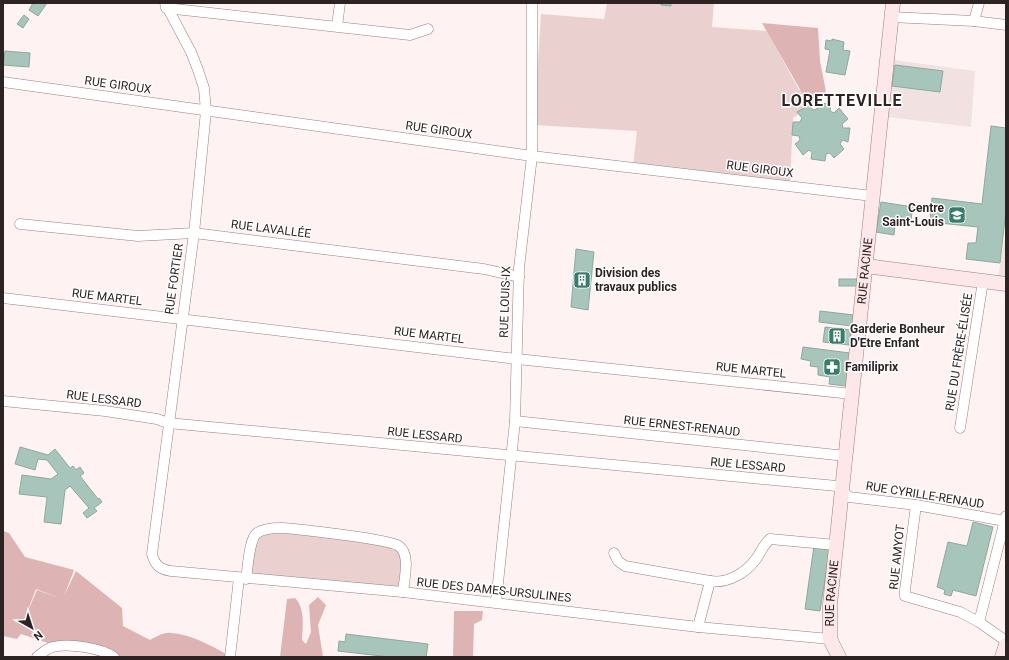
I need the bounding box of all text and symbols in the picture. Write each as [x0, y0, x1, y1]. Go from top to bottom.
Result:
street label: RUE GIROUX [84, 73, 153, 97]
district label: LORETTEVILLE [782, 91, 903, 110]
street label: RUE GIROUX [405, 118, 474, 142]
street label: RUE GIROUX [726, 158, 795, 180]
place label: Centre Saint-Louis [882, 201, 945, 229]
school or university icon: Centre Saint-Louis [947, 205, 967, 225]
street label: RUE LAVALLÉE [230, 216, 312, 241]
street label: RUE RACINE [854, 237, 875, 305]
street label: RUE FORTIER [162, 242, 186, 315]
street label: RUE LOUIS-IX [497, 265, 513, 338]
place label: Division des travaux publics [595, 266, 677, 294]
building icon: Division des travaux publics [572, 270, 592, 290]
street label: RUE MARTEL [71, 286, 143, 308]
street label: RUE DU FRÈRE-ÉLISÉE [942, 292, 975, 412]
place label: Garderie Bonheur D'Etre Enfant [850, 322, 945, 350]
street label: RUE MARTEL [393, 324, 465, 346]
building icon: Garderie Bonheur D'Etre Enfant [827, 326, 847, 346]
pharmacy icon: Familiprix [822, 357, 842, 377]
street label: RUE MARTEL [715, 359, 787, 381]
place label: Familiprix [845, 360, 899, 374]
street label: RUE LESSARD [66, 387, 142, 411]
street label: RUE ERNEST-RENAUD [623, 413, 741, 439]
street label: RUE LESSARD [387, 424, 463, 446]
street label: RUE LESSARD [710, 455, 786, 475]
street label: RUE CYRILLE-RENAUD [865, 479, 985, 511]
street label: RUE AMYOT [887, 524, 907, 590]
street label: RUE RACINE [823, 559, 842, 626]
street label: RUE DES DAMES-URSULINES [416, 575, 572, 605]
north arrow [12, 608, 52, 648]
text: N [31, 628, 45, 643]

